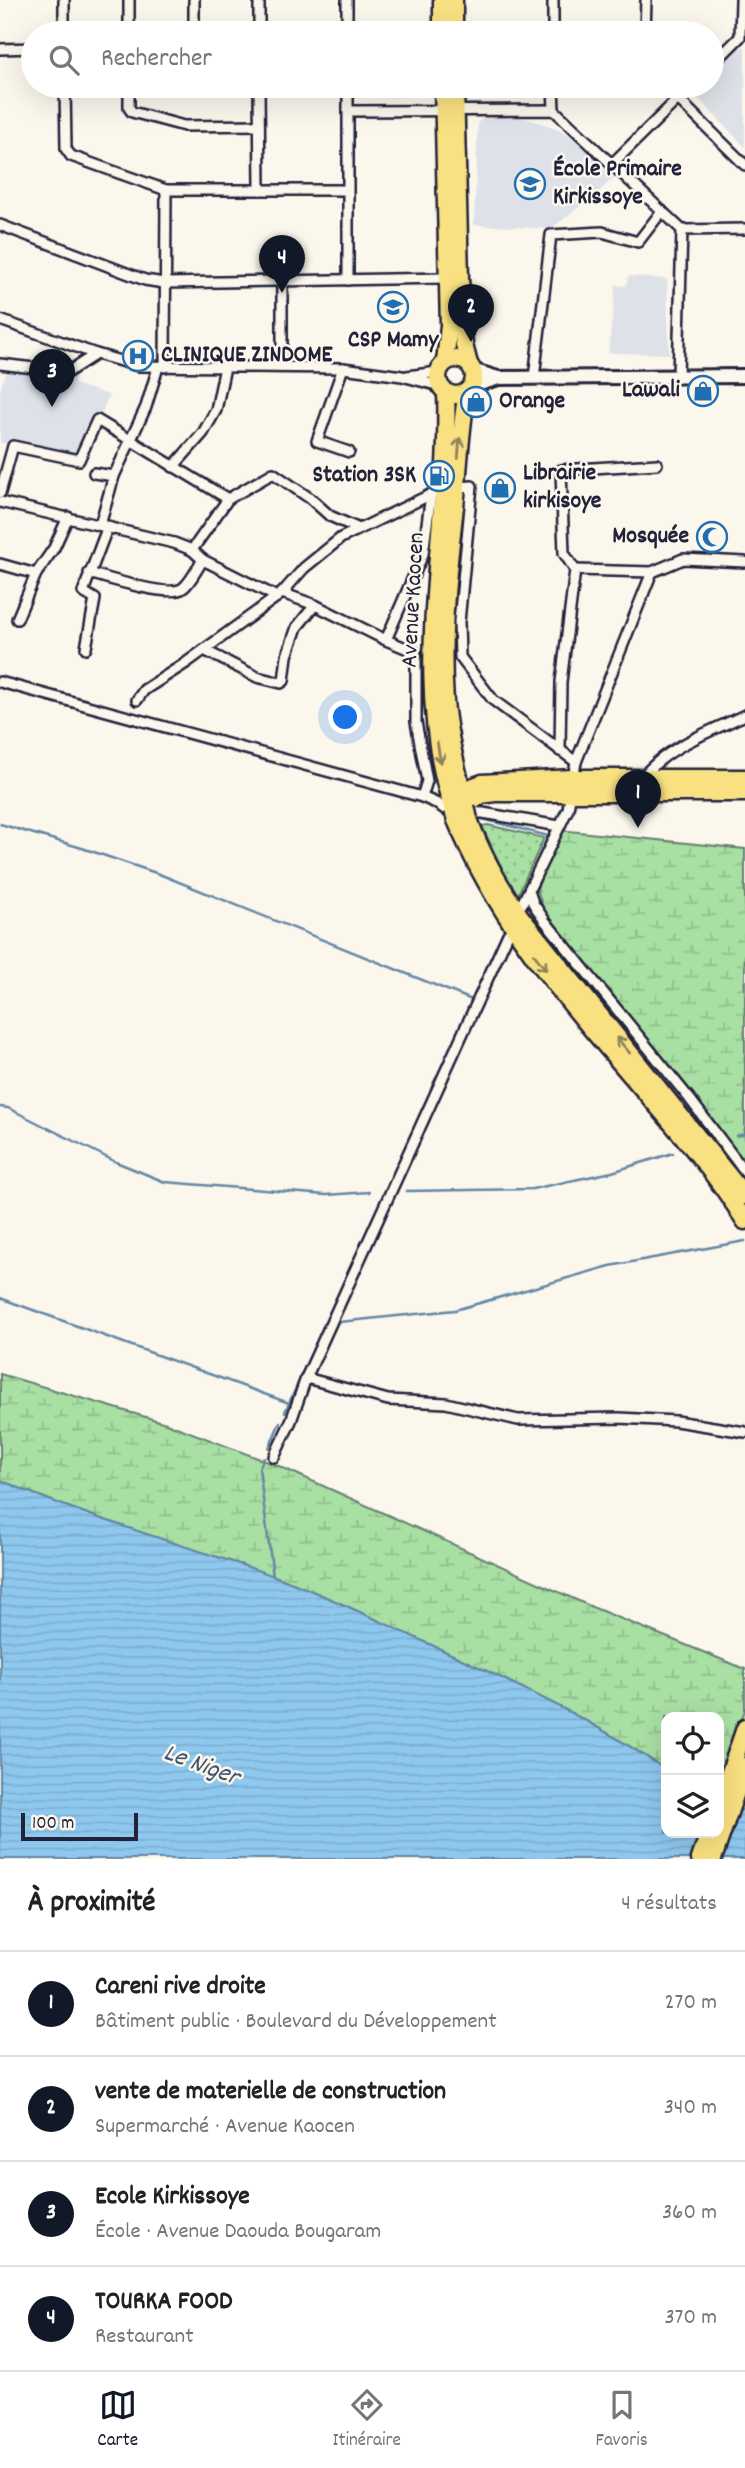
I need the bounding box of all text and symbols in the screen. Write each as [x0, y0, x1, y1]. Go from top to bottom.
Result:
search box [21, 21, 724, 98]
icon: search [45, 41, 83, 79]
text: Rechercher [101, 41, 212, 78]
place label: École Primaire Kirkissoye [553, 153, 682, 215]
school or university icon: École Primaire Kirkissoye [513, 167, 547, 201]
pin: 4 [259, 235, 305, 293]
pin: 2 [448, 284, 494, 342]
school or university icon: CSP Mamy [376, 290, 410, 324]
place label: CSP Mamy [348, 324, 439, 358]
hospital icon: CLINIQUE ZINDOME [121, 339, 155, 373]
place label: CLINIQUE ZINDOME [161, 339, 333, 373]
pin: 3 [29, 349, 75, 407]
place label: Lawali [622, 374, 681, 408]
shop icon: Lawali [686, 374, 720, 408]
shop icon: Orange [459, 385, 493, 419]
place label: Orange [499, 385, 566, 419]
one-way arrow [453, 436, 466, 459]
place label: Librairie kirkisoye [523, 457, 602, 519]
place label: Station 3SK [312, 459, 416, 493]
fuel station icon: Station 3SK [422, 459, 456, 493]
shop icon: Librairie kirkisoye [483, 471, 517, 505]
place label: Mosquée [612, 520, 689, 554]
mosque icon: Mosquée [695, 520, 729, 554]
street label: Avenue Kaocen [393, 531, 435, 669]
your location [328, 700, 362, 734]
one-way arrow [433, 741, 446, 764]
pin: 1 [615, 770, 661, 828]
one-way arrow [532, 953, 547, 971]
one-way arrow [615, 1036, 631, 1054]
map controls [661, 1712, 724, 1838]
button: locate [661, 1712, 724, 1775]
water label: Le Niger [158, 1735, 247, 1798]
button: layers [661, 1775, 724, 1838]
scale bar [21, 1810, 138, 1842]
text: 100 m [32, 1811, 74, 1838]
text: À proximité [28, 1883, 155, 1926]
text: 4 résultats [621, 1888, 717, 1921]
text: Careni rive droite [95, 1969, 266, 2006]
text: 1 [48, 1987, 54, 2020]
text: 270 m [665, 1987, 717, 2020]
text: Bâtiment public · Boulevard du Développement [95, 2006, 497, 2039]
text: vente de materielle de construction [95, 2074, 446, 2111]
text: 2 [46, 2092, 56, 2125]
text: 340 m [664, 2092, 717, 2125]
text: Supermarché · Avenue Kaocen [95, 2111, 355, 2144]
text: Ecole Kirkissoye [95, 2179, 250, 2216]
text: 3 [46, 2197, 56, 2230]
text: 360 m [662, 2197, 717, 2230]
text: École · Avenue Daouda Bougaram [95, 2216, 381, 2249]
text: TOURKA FOOD [95, 2284, 233, 2321]
text: 4 [46, 2302, 56, 2335]
text: 370 m [664, 2302, 717, 2335]
text: Restaurant [95, 2321, 194, 2354]
tab: Carte [97, 2386, 138, 2455]
tab: Itinéraire [333, 2386, 401, 2455]
tab: Favoris [595, 2386, 648, 2455]

